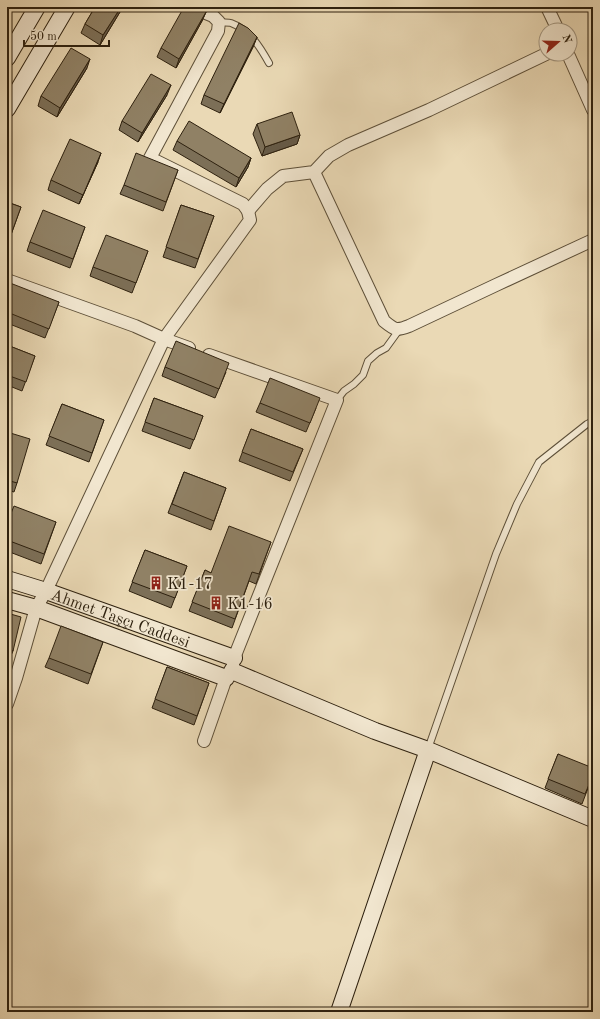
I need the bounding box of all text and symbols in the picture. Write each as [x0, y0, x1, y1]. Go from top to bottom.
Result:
scale bar [24, 22, 109, 48]
north arrow [538, 22, 578, 62]
text: 50 m [30, 30, 57, 43]
text: N [559, 33, 573, 45]
building icon: K1-17 [148, 575, 164, 591]
place label: K1-17 [167, 577, 213, 593]
street label: Ahmet Taşçı Caddesi [48, 587, 192, 652]
building icon: K1-16 [208, 595, 224, 611]
place label: K1-16 [227, 597, 273, 613]

